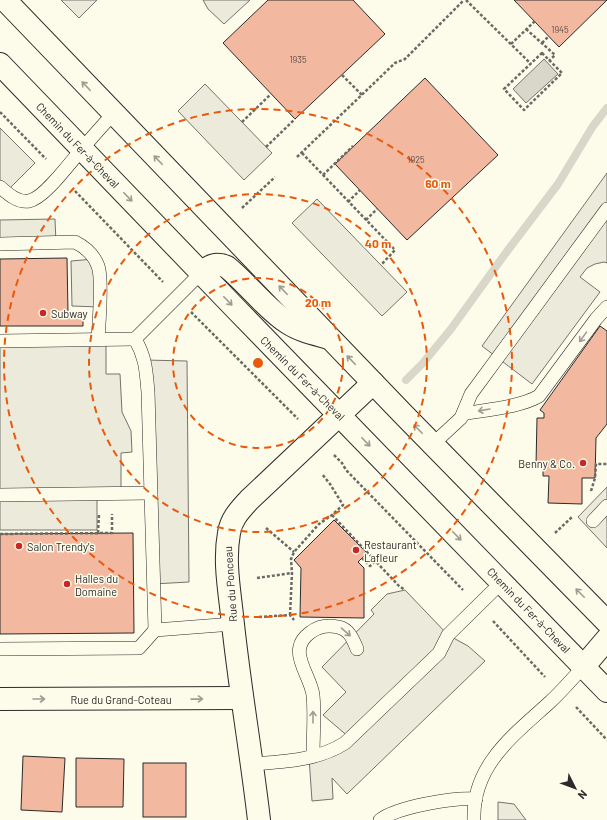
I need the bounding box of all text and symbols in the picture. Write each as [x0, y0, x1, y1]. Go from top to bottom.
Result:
house number: 1945 [551, 24, 569, 35]
house number: 1935 [289, 54, 307, 65]
one-way arrow [81, 81, 91, 91]
street label: Chemin du Fer-à-Cheval [34, 100, 122, 190]
house number: 1925 [407, 154, 425, 165]
one-way arrow [153, 155, 162, 165]
text: 60 m [425, 176, 451, 190]
one-way arrow [123, 192, 133, 202]
text: 40 m [365, 236, 391, 250]
one-way arrow [278, 285, 288, 295]
text: 20 m [305, 295, 331, 309]
one-way arrow [223, 296, 233, 306]
place label: Subway [51, 307, 88, 320]
marker: Subway [38, 308, 48, 318]
one-way arrow [578, 332, 587, 343]
street label: Chemin du Fer-à-Cheval [258, 333, 348, 423]
one-way arrow [346, 355, 356, 365]
centre of rings [251, 356, 265, 370]
one-way arrow [478, 407, 491, 415]
one-way arrow [413, 424, 423, 434]
one-way arrow [361, 437, 371, 447]
place label: Benny & Co. [518, 457, 575, 470]
marker: Benny & Co. [578, 458, 588, 468]
one-way arrow [452, 531, 462, 541]
place label: Restaurant Lafleur [364, 538, 417, 564]
place label: Salon Trendy's [27, 540, 95, 553]
marker: Salon Trendy's [14, 541, 24, 551]
marker: Restaurant Lafleur [351, 545, 361, 555]
street label: Rue du Ponceau [221, 546, 239, 622]
street label: Chemin du Fer-à-Cheval [485, 565, 573, 655]
place label: Halles du Domaine [75, 572, 118, 598]
marker: Halles du Domaine [62, 579, 72, 589]
one-way arrow [575, 588, 585, 598]
one-way arrow [341, 628, 351, 637]
street label: Rue du Grand-Coteau [70, 693, 172, 706]
one-way arrow [32, 695, 45, 703]
one-way arrow [190, 695, 203, 703]
one-way arrow [309, 711, 317, 724]
north arrow [555, 768, 595, 808]
text: N [576, 788, 590, 802]

